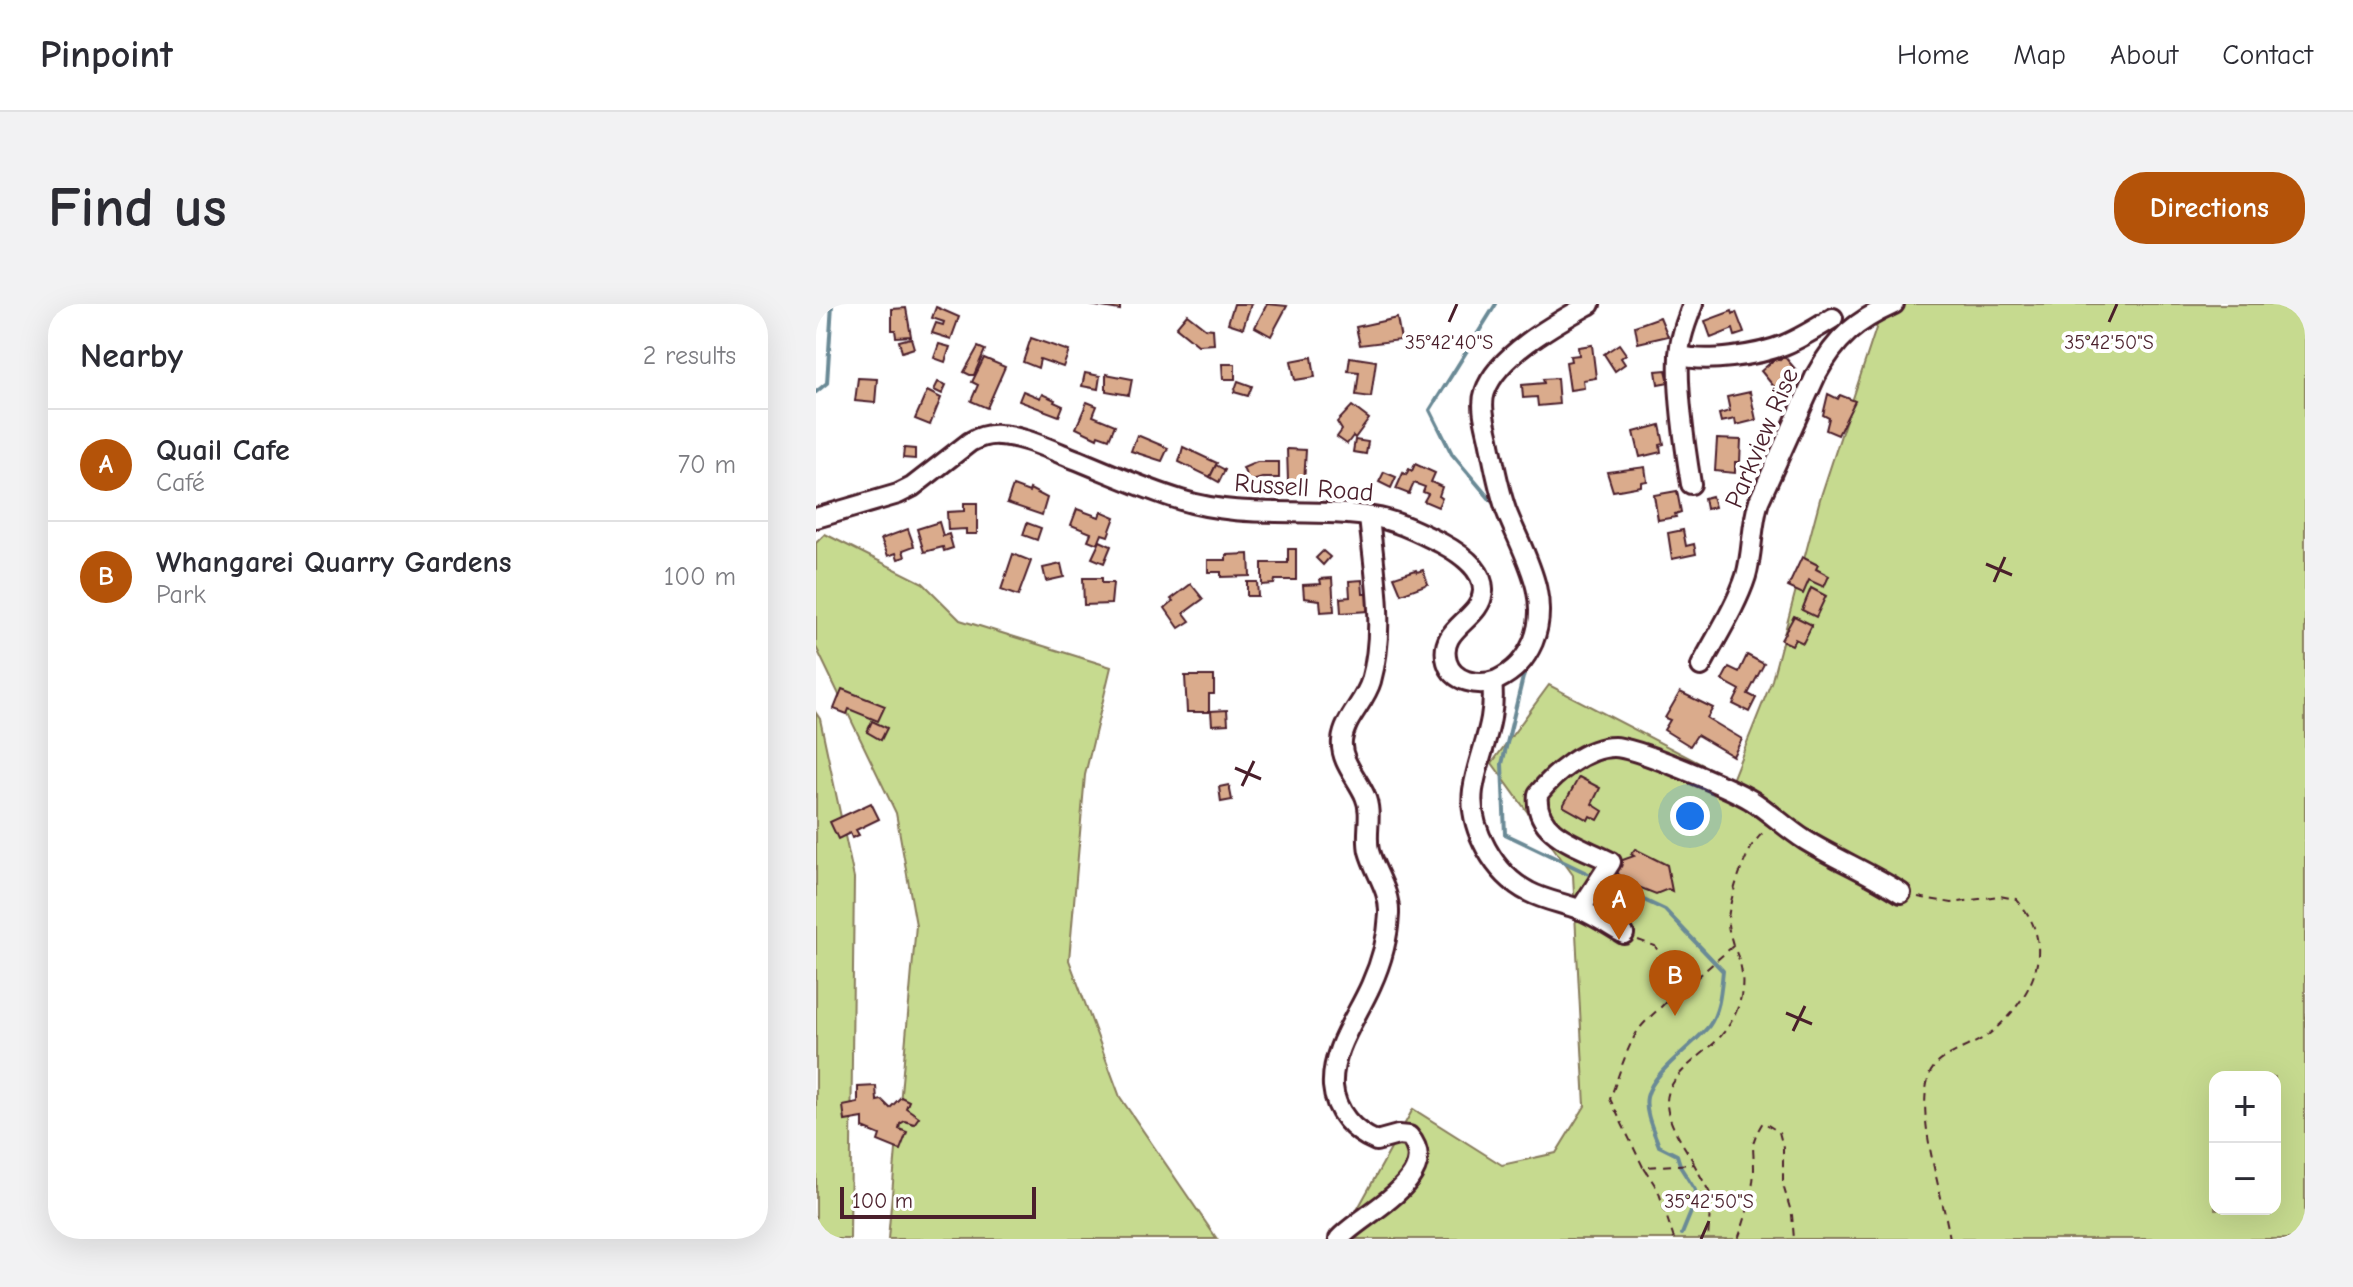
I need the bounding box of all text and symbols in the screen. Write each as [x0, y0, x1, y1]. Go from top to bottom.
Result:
text: Pinpoint [40, 33, 173, 77]
text: Home [1897, 39, 1969, 71]
text: Map [2013, 39, 2066, 71]
text: About [2110, 39, 2178, 71]
text: Contact [2222, 39, 2313, 71]
button: Directions [2114, 172, 2305, 244]
text: Find us [48, 176, 227, 240]
text: 35°42'40"S [1405, 331, 1493, 354]
text: 35°42'50"S [2064, 331, 2154, 354]
text: Nearby [80, 336, 183, 376]
text: 2 results [643, 341, 736, 371]
street label: Parkview Rise [1719, 364, 1805, 512]
text: Quail Cafe [156, 433, 290, 468]
text: A [99, 450, 113, 480]
text: 70 m [678, 450, 736, 480]
text: Café [156, 468, 205, 498]
street label: Russell Road [1233, 468, 1375, 508]
text: Whangarei Quarry Gardens [156, 545, 512, 580]
text: B [98, 562, 114, 592]
text: 100 m [664, 562, 736, 592]
text: Park [156, 580, 206, 610]
your location [1670, 796, 1710, 836]
pin: A [1593, 874, 1645, 940]
pin: B [1649, 950, 1701, 1016]
map controls [2209, 1071, 2281, 1215]
button: + [2209, 1071, 2281, 1143]
button: − [2209, 1143, 2281, 1215]
scale bar [840, 1183, 1036, 1219]
text: 100 m [852, 1188, 913, 1214]
text: 35°42'50"S [1664, 1190, 1754, 1213]

